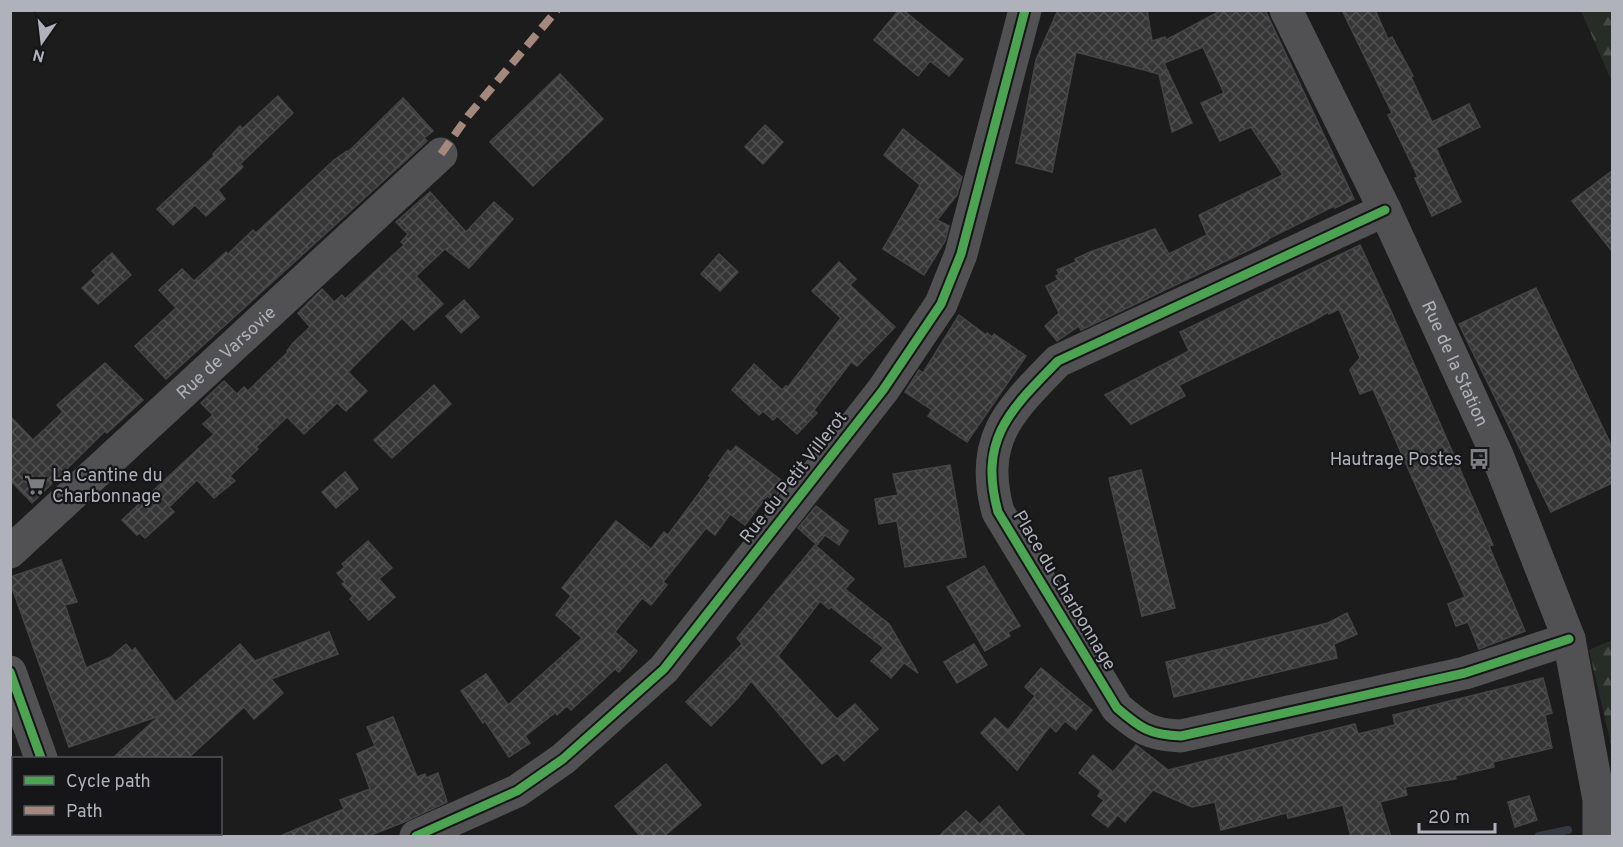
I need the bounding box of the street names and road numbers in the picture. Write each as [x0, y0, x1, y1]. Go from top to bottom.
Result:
street label: Rue de la Station [1415, 298, 1493, 431]
street label: Rue de Varsovie [172, 302, 282, 405]
street label: Rue du Petit Villerot [735, 407, 853, 549]
street label: Place du Charbonnage [1007, 507, 1121, 675]

